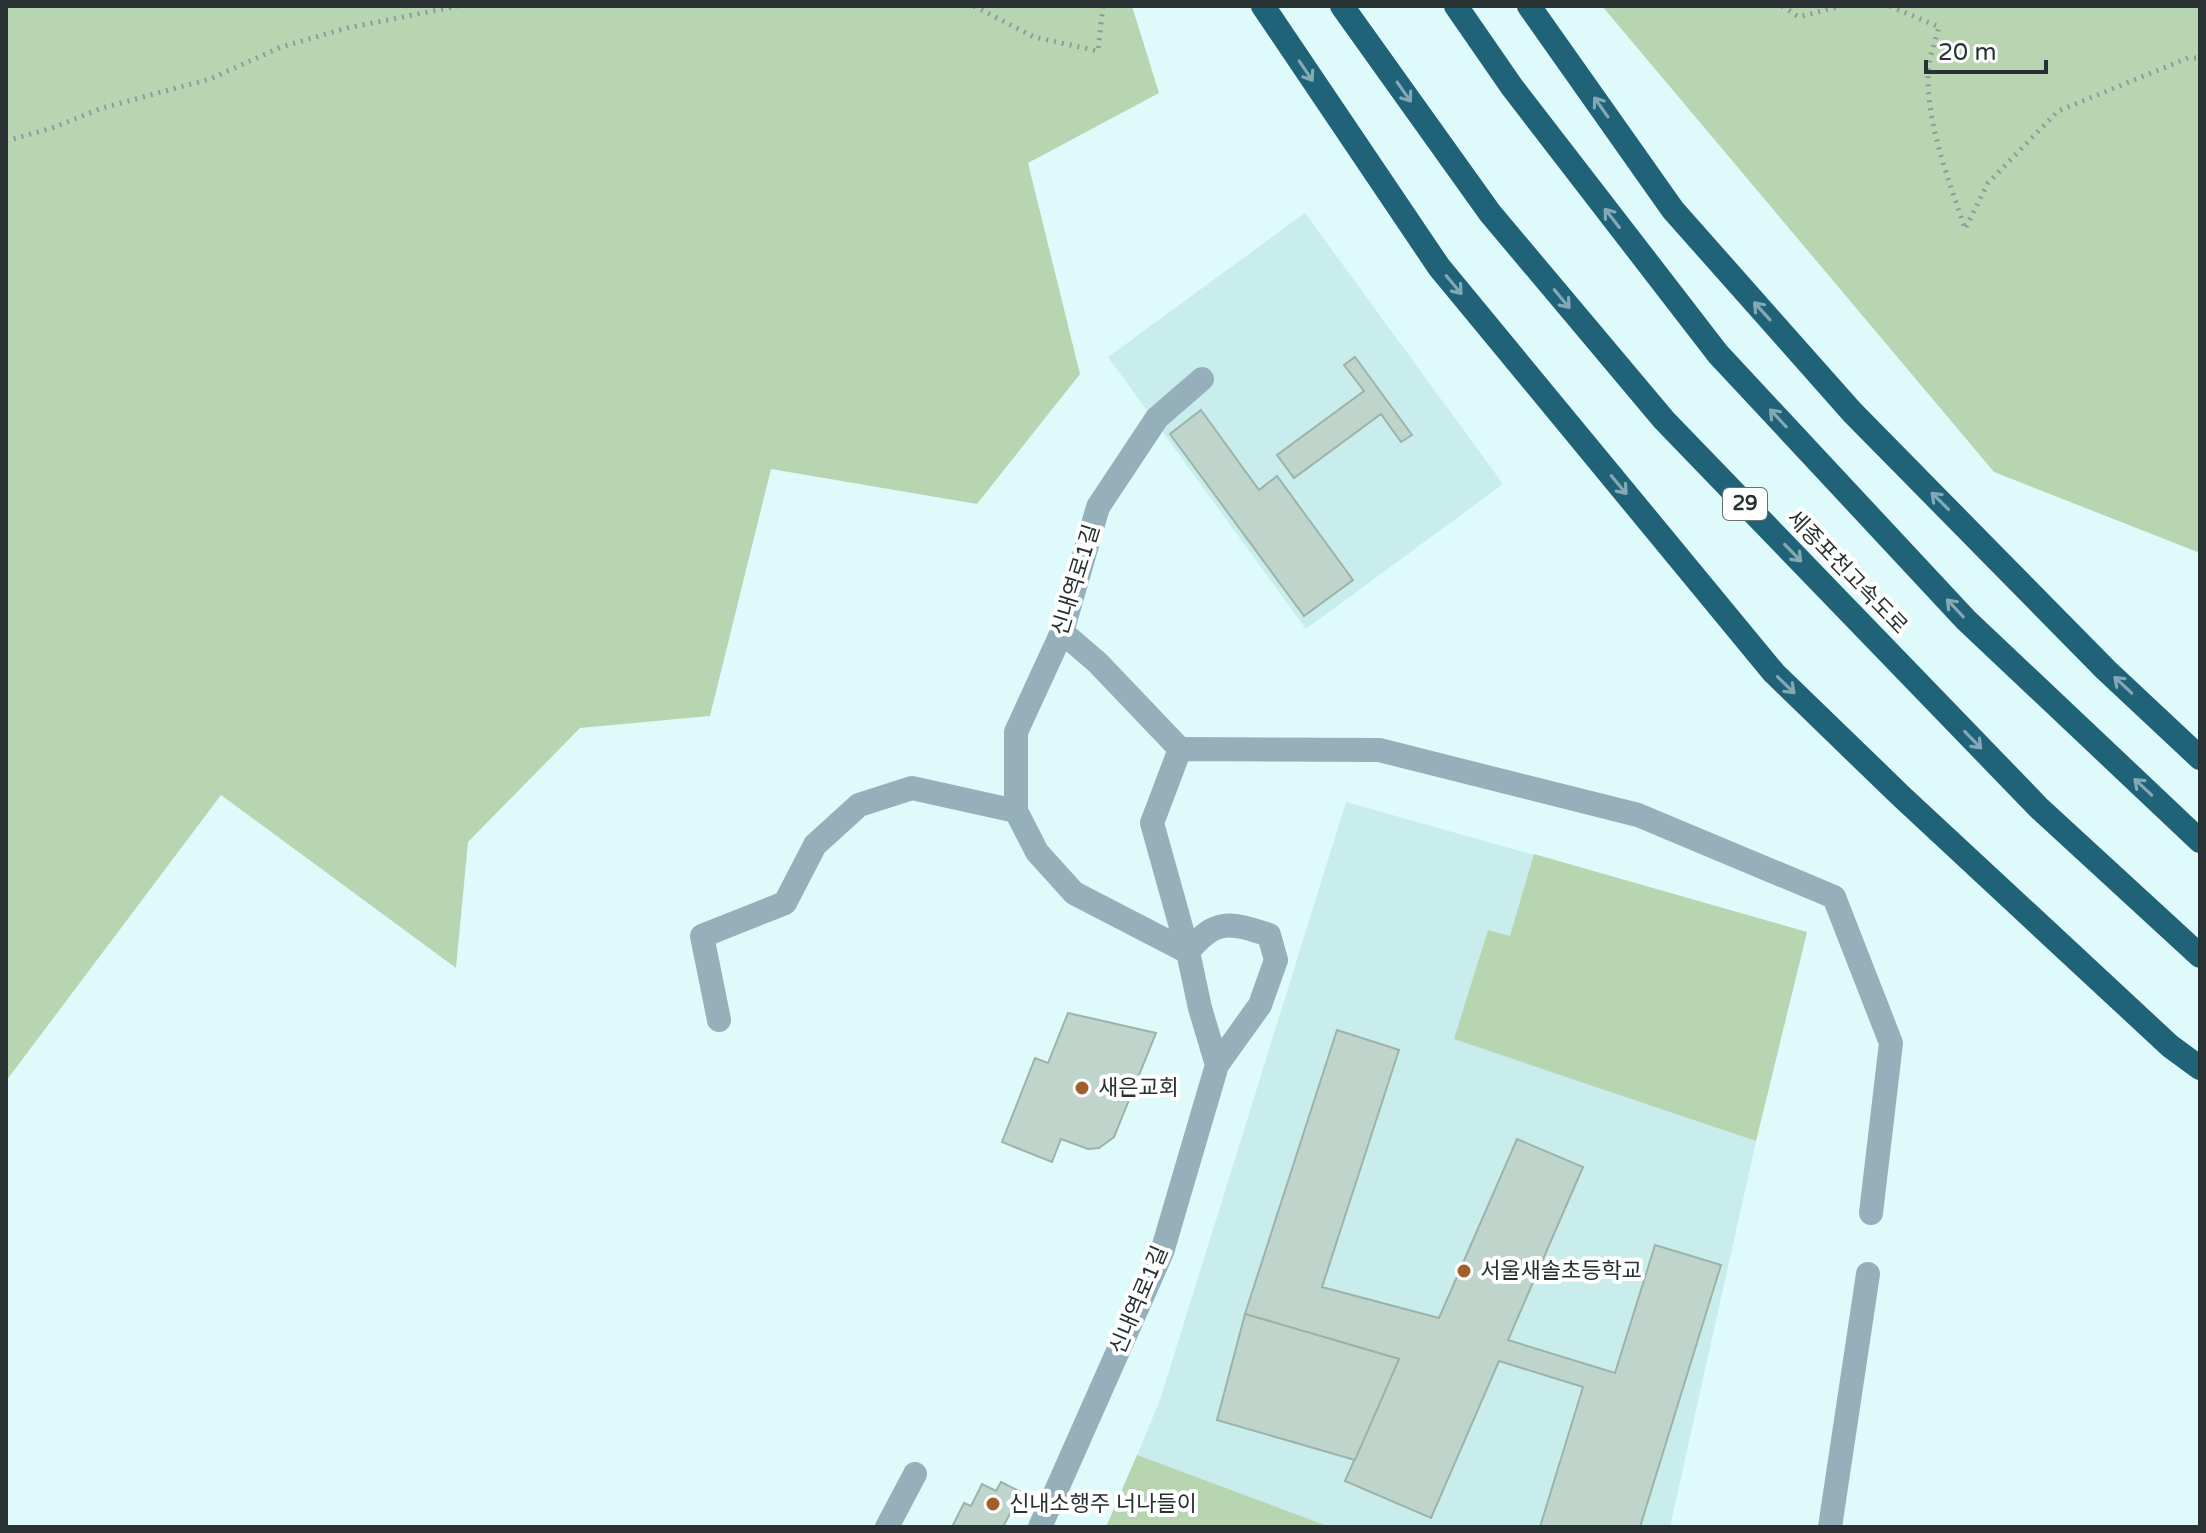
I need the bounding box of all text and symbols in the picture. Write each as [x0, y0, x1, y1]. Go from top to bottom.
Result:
scale bar [1926, 24, 2046, 74]
text: 20 m [1938, 38, 1996, 67]
one-way arrow [1298, 59, 1314, 81]
one-way arrow [1396, 81, 1412, 103]
one-way arrow [1593, 97, 1609, 119]
one-way arrow [1604, 207, 1621, 229]
one-way arrow [1445, 274, 1463, 295]
one-way arrow [1553, 288, 1571, 308]
one-way arrow [1754, 301, 1772, 321]
one-way arrow [1768, 408, 1787, 428]
one-way arrow [1610, 474, 1628, 495]
road number: 29 [1723, 488, 1767, 520]
one-way arrow [1930, 491, 1949, 511]
street label: 세종포천고속도로 [1781, 505, 1913, 639]
street label: 신내역로1길 [1047, 521, 1105, 639]
one-way arrow [1783, 543, 1802, 562]
one-way arrow [1946, 598, 1965, 618]
one-way arrow [1776, 675, 1796, 694]
one-way arrow [2113, 677, 2133, 695]
one-way arrow [1964, 730, 1983, 750]
one-way arrow [2133, 778, 2153, 797]
place label: 새은교회 [1098, 1075, 1179, 1101]
marker: 새은교회 [1073, 1079, 1091, 1097]
street label: 신내역로1길 [1105, 1242, 1173, 1358]
place label: 서울새솔초등학교 [1480, 1258, 1642, 1284]
marker: 서울새솔초등학교 [1455, 1262, 1473, 1280]
place label: 신내소행주 너나들이 [1009, 1491, 1197, 1517]
marker: 신내소행주 너나들이 [984, 1495, 1002, 1513]

